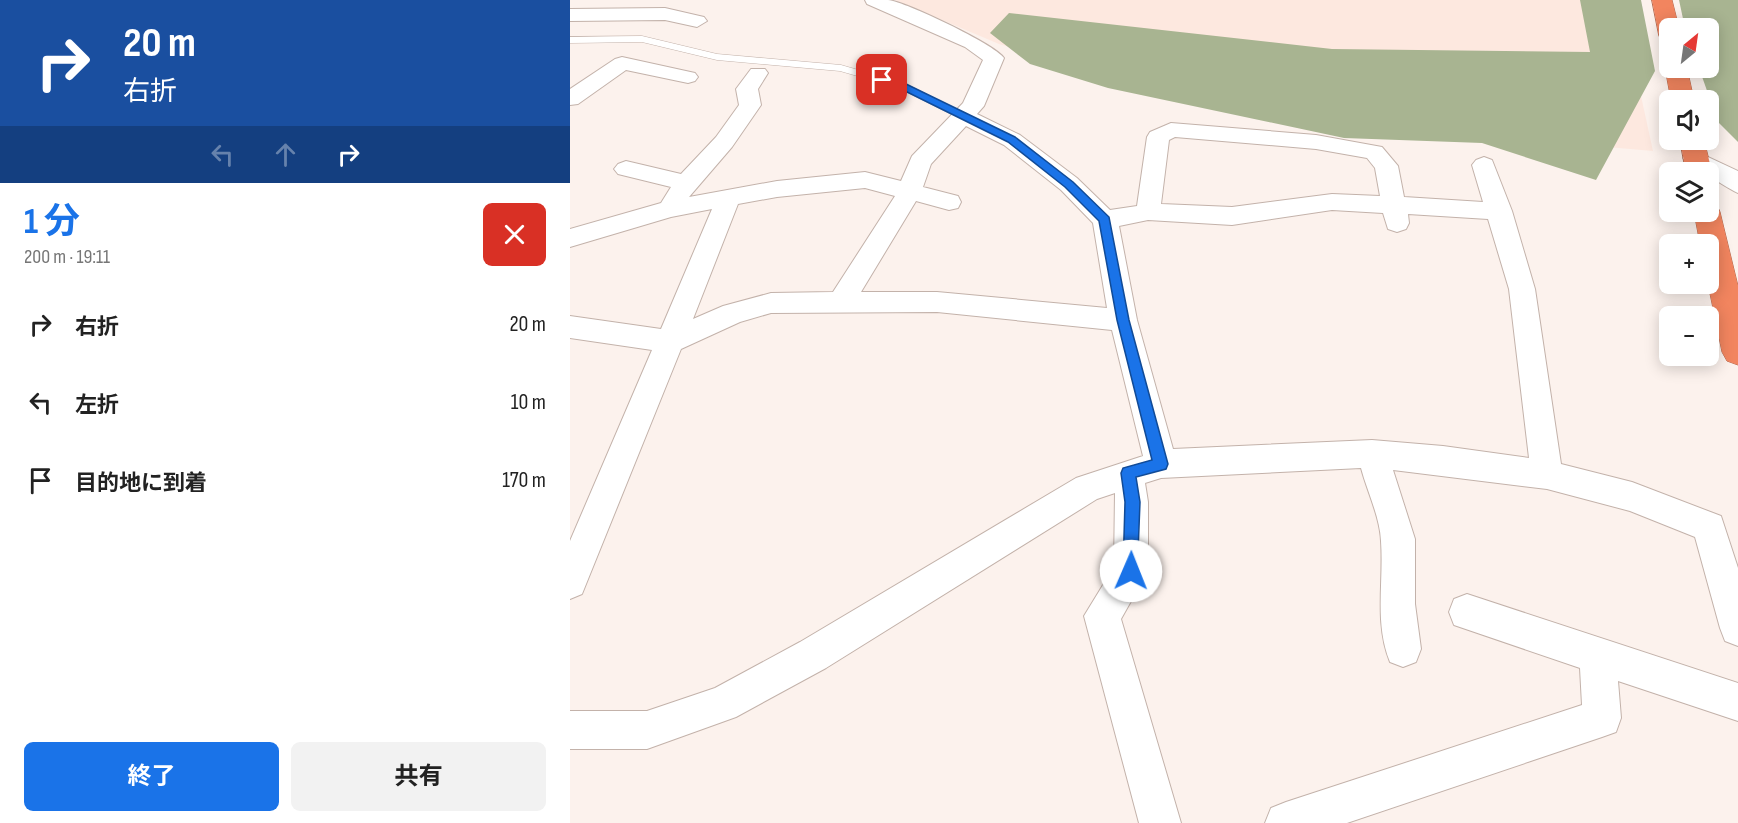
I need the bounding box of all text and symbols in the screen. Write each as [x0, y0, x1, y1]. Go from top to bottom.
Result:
text: 20 m [123, 18, 196, 69]
north arrow [1659, 18, 1719, 78]
map controls [1659, 18, 1719, 366]
icon: right [24, 24, 102, 102]
pin [856, 54, 907, 105]
icon: arrive [865, 63, 898, 96]
text: 右折 [123, 76, 177, 108]
button: sound [1659, 90, 1719, 150]
icon: left [206, 138, 239, 171]
icon: ahead [269, 138, 302, 171]
icon: right [332, 138, 365, 171]
button: layers [1659, 162, 1719, 222]
text: 1 分 [24, 201, 80, 244]
button: close [483, 203, 546, 266]
button: + [1659, 234, 1719, 294]
text: 200 m · 19:11 [24, 245, 110, 269]
button: − [1659, 306, 1719, 366]
icon: right [24, 308, 57, 341]
text: 20 m [510, 311, 546, 338]
text: 右折 [75, 314, 119, 341]
icon: left [24, 386, 57, 419]
text: 10 m [511, 389, 546, 416]
text: 左折 [75, 392, 119, 419]
icon: arrive [24, 464, 57, 497]
text: 170 m [502, 467, 546, 494]
text: 目的地に到着 [75, 470, 207, 497]
position arrow [1099, 539, 1163, 603]
button: 終了 [24, 742, 279, 811]
button: 共有 [291, 742, 546, 811]

